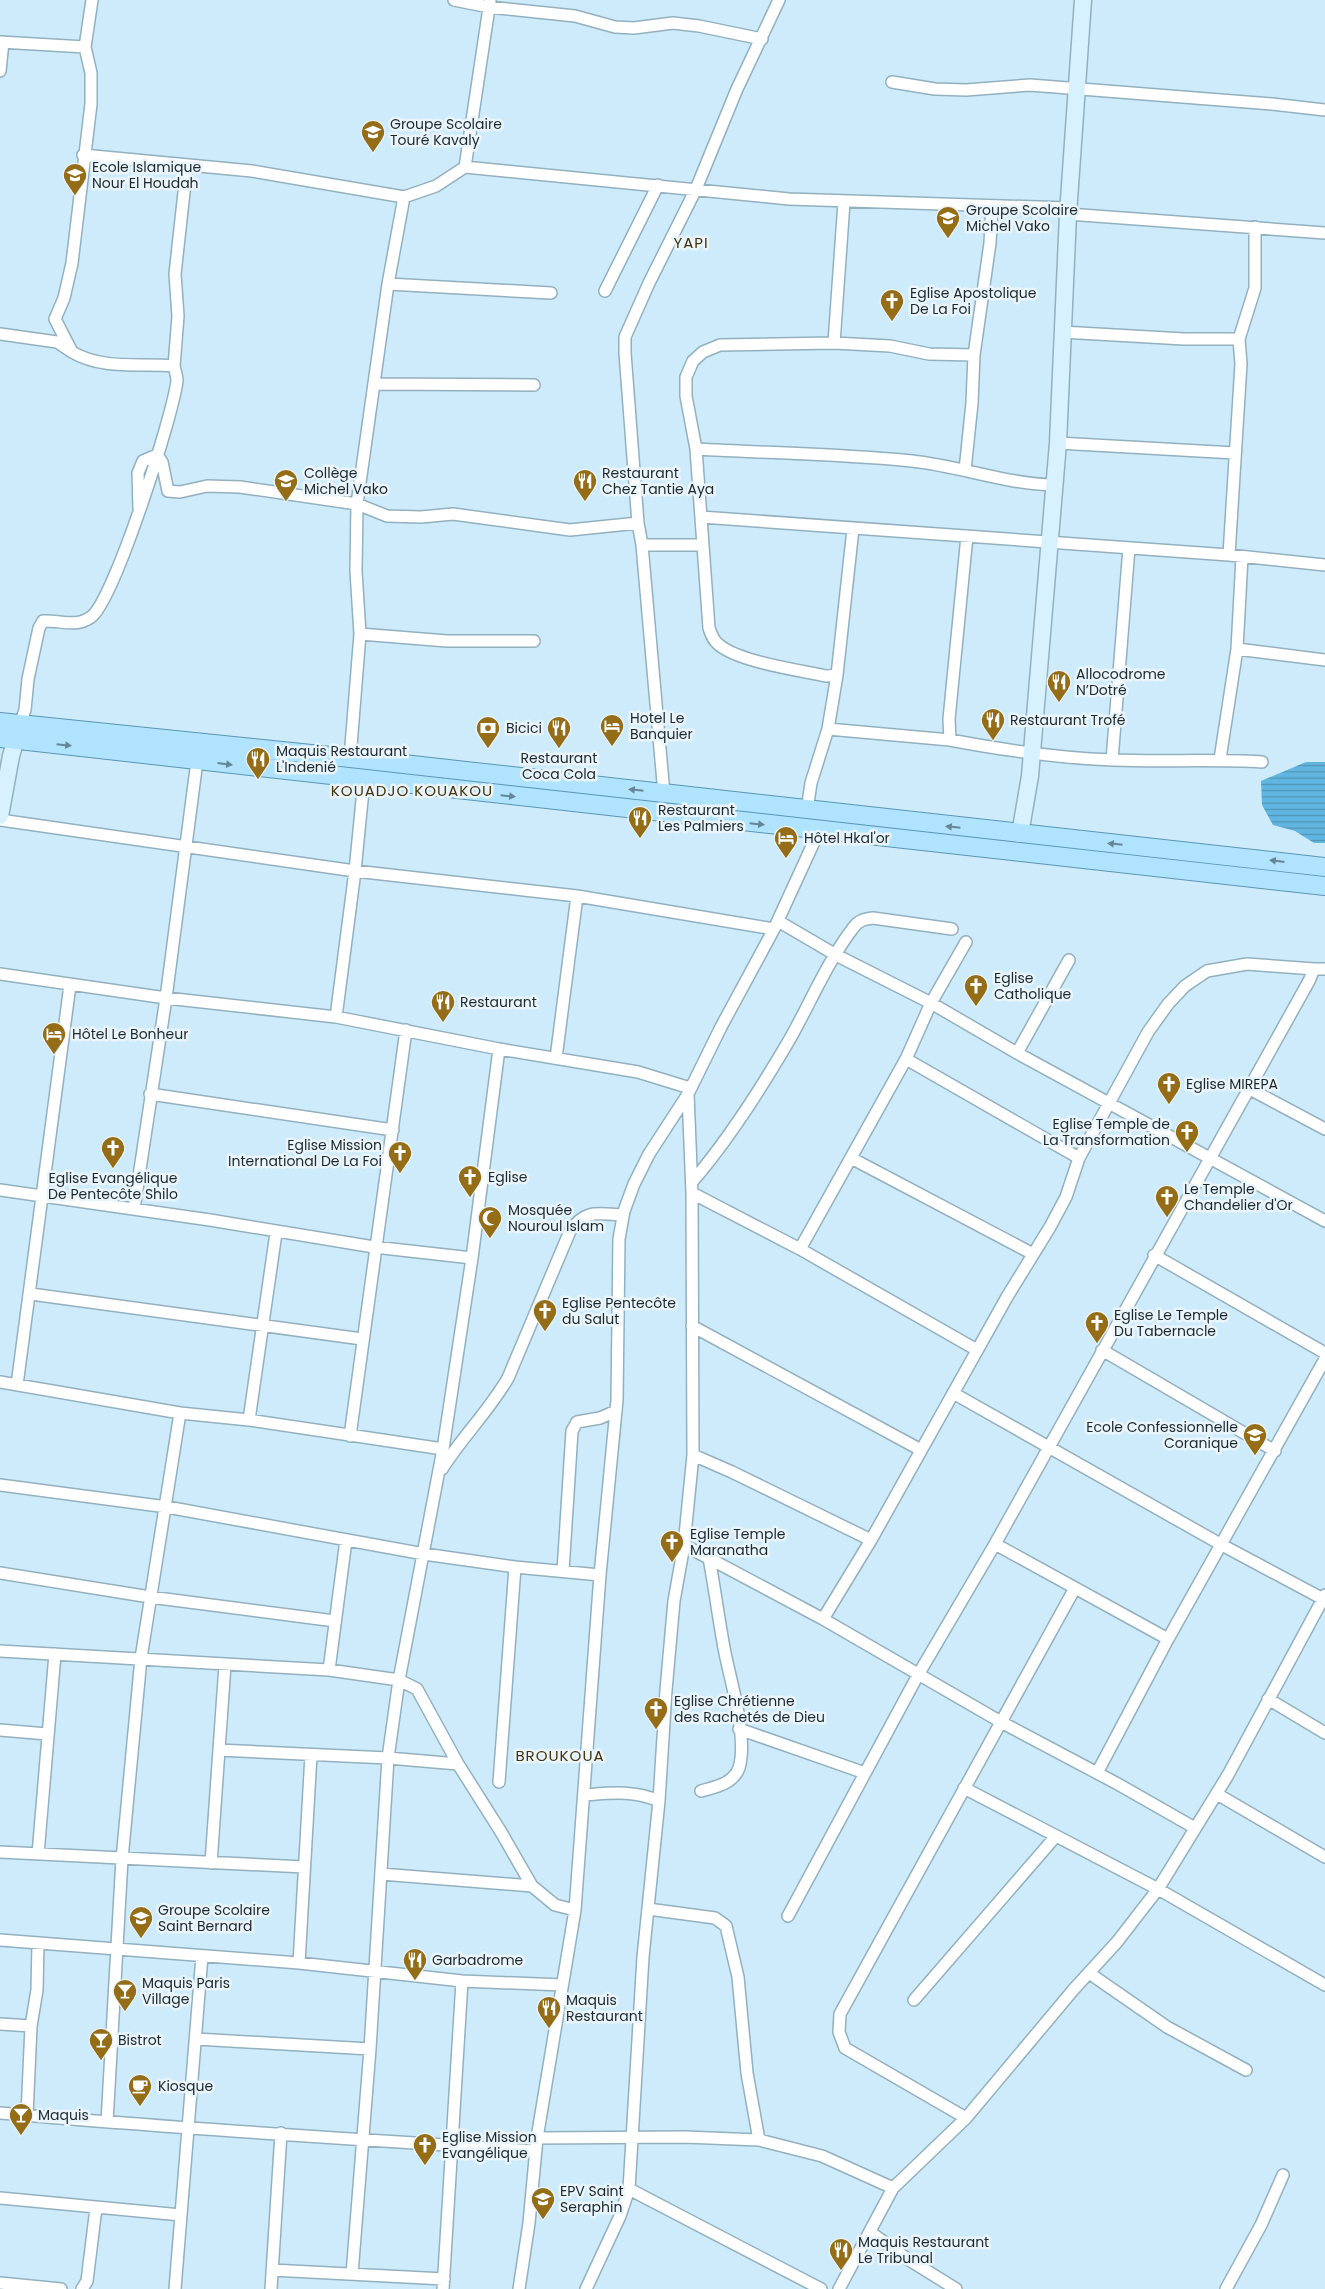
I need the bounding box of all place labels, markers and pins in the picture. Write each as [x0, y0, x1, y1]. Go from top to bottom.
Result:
place label: Groupe Scolaire Touré Kavaly [390, 114, 502, 150]
school or university icon: Groupe Scolaire Touré Kavaly [360, 119, 386, 153]
place label: Ecole Islamique Nour El Houdah [92, 157, 201, 193]
school or university icon: Ecole Islamique Nour El Houdah [62, 162, 88, 196]
place label: Groupe Scolaire Michel Vako [966, 200, 1078, 236]
school or university icon: Groupe Scolaire Michel Vako [935, 205, 961, 239]
place label: Eglise Apostolique De La Foi [910, 283, 1037, 319]
church icon: Eglise Apostolique De La Foi [879, 288, 905, 322]
place label: Collège Michel Vako [304, 463, 388, 499]
place label: Restaurant Chez Tantie Aya [602, 463, 714, 499]
school or university icon: Collège Michel Vako [273, 468, 299, 502]
restaurant icon: Restaurant Chez Tantie Aya [572, 468, 598, 502]
place label: Allocodrome N’Dotré [1076, 664, 1166, 700]
restaurant icon: Allocodrome N’Dotré [1046, 669, 1072, 703]
restaurant icon: Restaurant Trofé [980, 707, 1006, 741]
place label: Hotel Le Banquier [630, 708, 693, 744]
place label: Restaurant Trofé [1010, 710, 1126, 730]
hotel icon: Hotel Le Banquier [599, 713, 625, 747]
bank icon: Bicici [475, 715, 501, 749]
restaurant icon: Restaurant Coca Cola [546, 715, 572, 749]
place label: Bicici [506, 718, 542, 738]
place label: Maquis Restaurant L'Indenié [276, 741, 407, 777]
restaurant icon: Maquis Restaurant L'Indenié [245, 746, 271, 780]
place label: Restaurant Coca Cola [521, 748, 597, 784]
place label: Restaurant Les Palmiers [658, 800, 744, 836]
restaurant icon: Restaurant Les Palmiers [627, 805, 653, 839]
hotel icon: Hôtel Hkal'or [773, 825, 799, 859]
place label: Hôtel Hkal'or [804, 828, 890, 848]
place label: Eglise Catholique [994, 968, 1072, 1004]
church icon: Eglise Catholique [963, 973, 989, 1007]
restaurant icon: Restaurant [430, 989, 456, 1023]
place label: Restaurant [460, 992, 537, 1012]
hotel icon: Hôtel Le Bonheur [41, 1021, 67, 1055]
place label: Hôtel Le Bonheur [72, 1024, 188, 1044]
church icon: Eglise MIREPA [1156, 1071, 1182, 1105]
place label: Eglise MIREPA [1186, 1074, 1278, 1094]
place label: Eglise Temple de La Transformation [1043, 1114, 1170, 1150]
church icon: Eglise Temple de La Transformation [1174, 1119, 1200, 1153]
church icon: Eglise Evangélique De Pentecôte Shilo [100, 1135, 126, 1169]
place label: Eglise Mission International De La Foi [228, 1135, 382, 1171]
church icon: Eglise Mission International De La Foi [387, 1140, 413, 1174]
church icon: Eglise [457, 1164, 483, 1198]
place label: Eglise [488, 1167, 528, 1187]
place label: Eglise Evangélique De Pentecôte Shilo [48, 1168, 178, 1204]
place label: Le Temple Chandelier d'Or [1184, 1179, 1293, 1215]
church icon: Le Temple Chandelier d'Or [1154, 1184, 1180, 1218]
place label: Mosquée Nouroul Islam [508, 1200, 604, 1236]
mosque icon: Mosquée Nouroul Islam [477, 1205, 503, 1239]
place label: Eglise Pentecôte du Salut [562, 1293, 676, 1329]
church icon: Eglise Pentecôte du Salut [532, 1298, 558, 1332]
place label: Eglise Le Temple Du Tabernacle [1114, 1305, 1228, 1341]
church icon: Eglise Le Temple Du Tabernacle [1084, 1310, 1110, 1344]
place label: Ecole Confessionnelle Coranique [1086, 1417, 1238, 1453]
school or university icon: Ecole Confessionnelle Coranique [1242, 1422, 1268, 1456]
place label: Eglise Temple Maranatha [690, 1524, 786, 1560]
church icon: Eglise Temple Maranatha [659, 1529, 685, 1563]
place label: Eglise Chrétienne des Rachetés de Dieu [674, 1691, 825, 1727]
church icon: Eglise Chrétienne des Rachetés de Dieu [643, 1696, 669, 1730]
place label: Groupe Scolaire Saint Bernard [158, 1900, 270, 1936]
school or university icon: Groupe Scolaire Saint Bernard [128, 1905, 154, 1939]
restaurant icon: Garbadrome [402, 1947, 428, 1981]
place label: Garbadrome [432, 1950, 524, 1970]
place label: Maquis Paris Village [142, 1973, 230, 2009]
bar icon: Maquis Paris Village [112, 1978, 138, 2012]
place label: Maquis Restaurant [566, 1990, 643, 2026]
restaurant icon: Maquis Restaurant [536, 1995, 562, 2029]
bar icon: Bistrot [88, 2027, 114, 2061]
place label: Bistrot [118, 2030, 162, 2050]
cafe icon: Kiosque [127, 2073, 153, 2107]
place label: Kiosque [158, 2076, 214, 2096]
bar icon: Maquis [8, 2102, 34, 2136]
place label: Maquis [38, 2105, 89, 2125]
place label: Eglise Mission Evangélique [442, 2127, 537, 2163]
church icon: Eglise Mission Evangélique [412, 2132, 438, 2166]
place label: EPV Saint Seraphin [560, 2181, 624, 2217]
school or university icon: EPV Saint Seraphin [530, 2186, 556, 2220]
place label: Maquis Restaurant Le Tribunal [858, 2232, 989, 2268]
restaurant icon: Maquis Restaurant Le Tribunal [828, 2237, 854, 2271]

